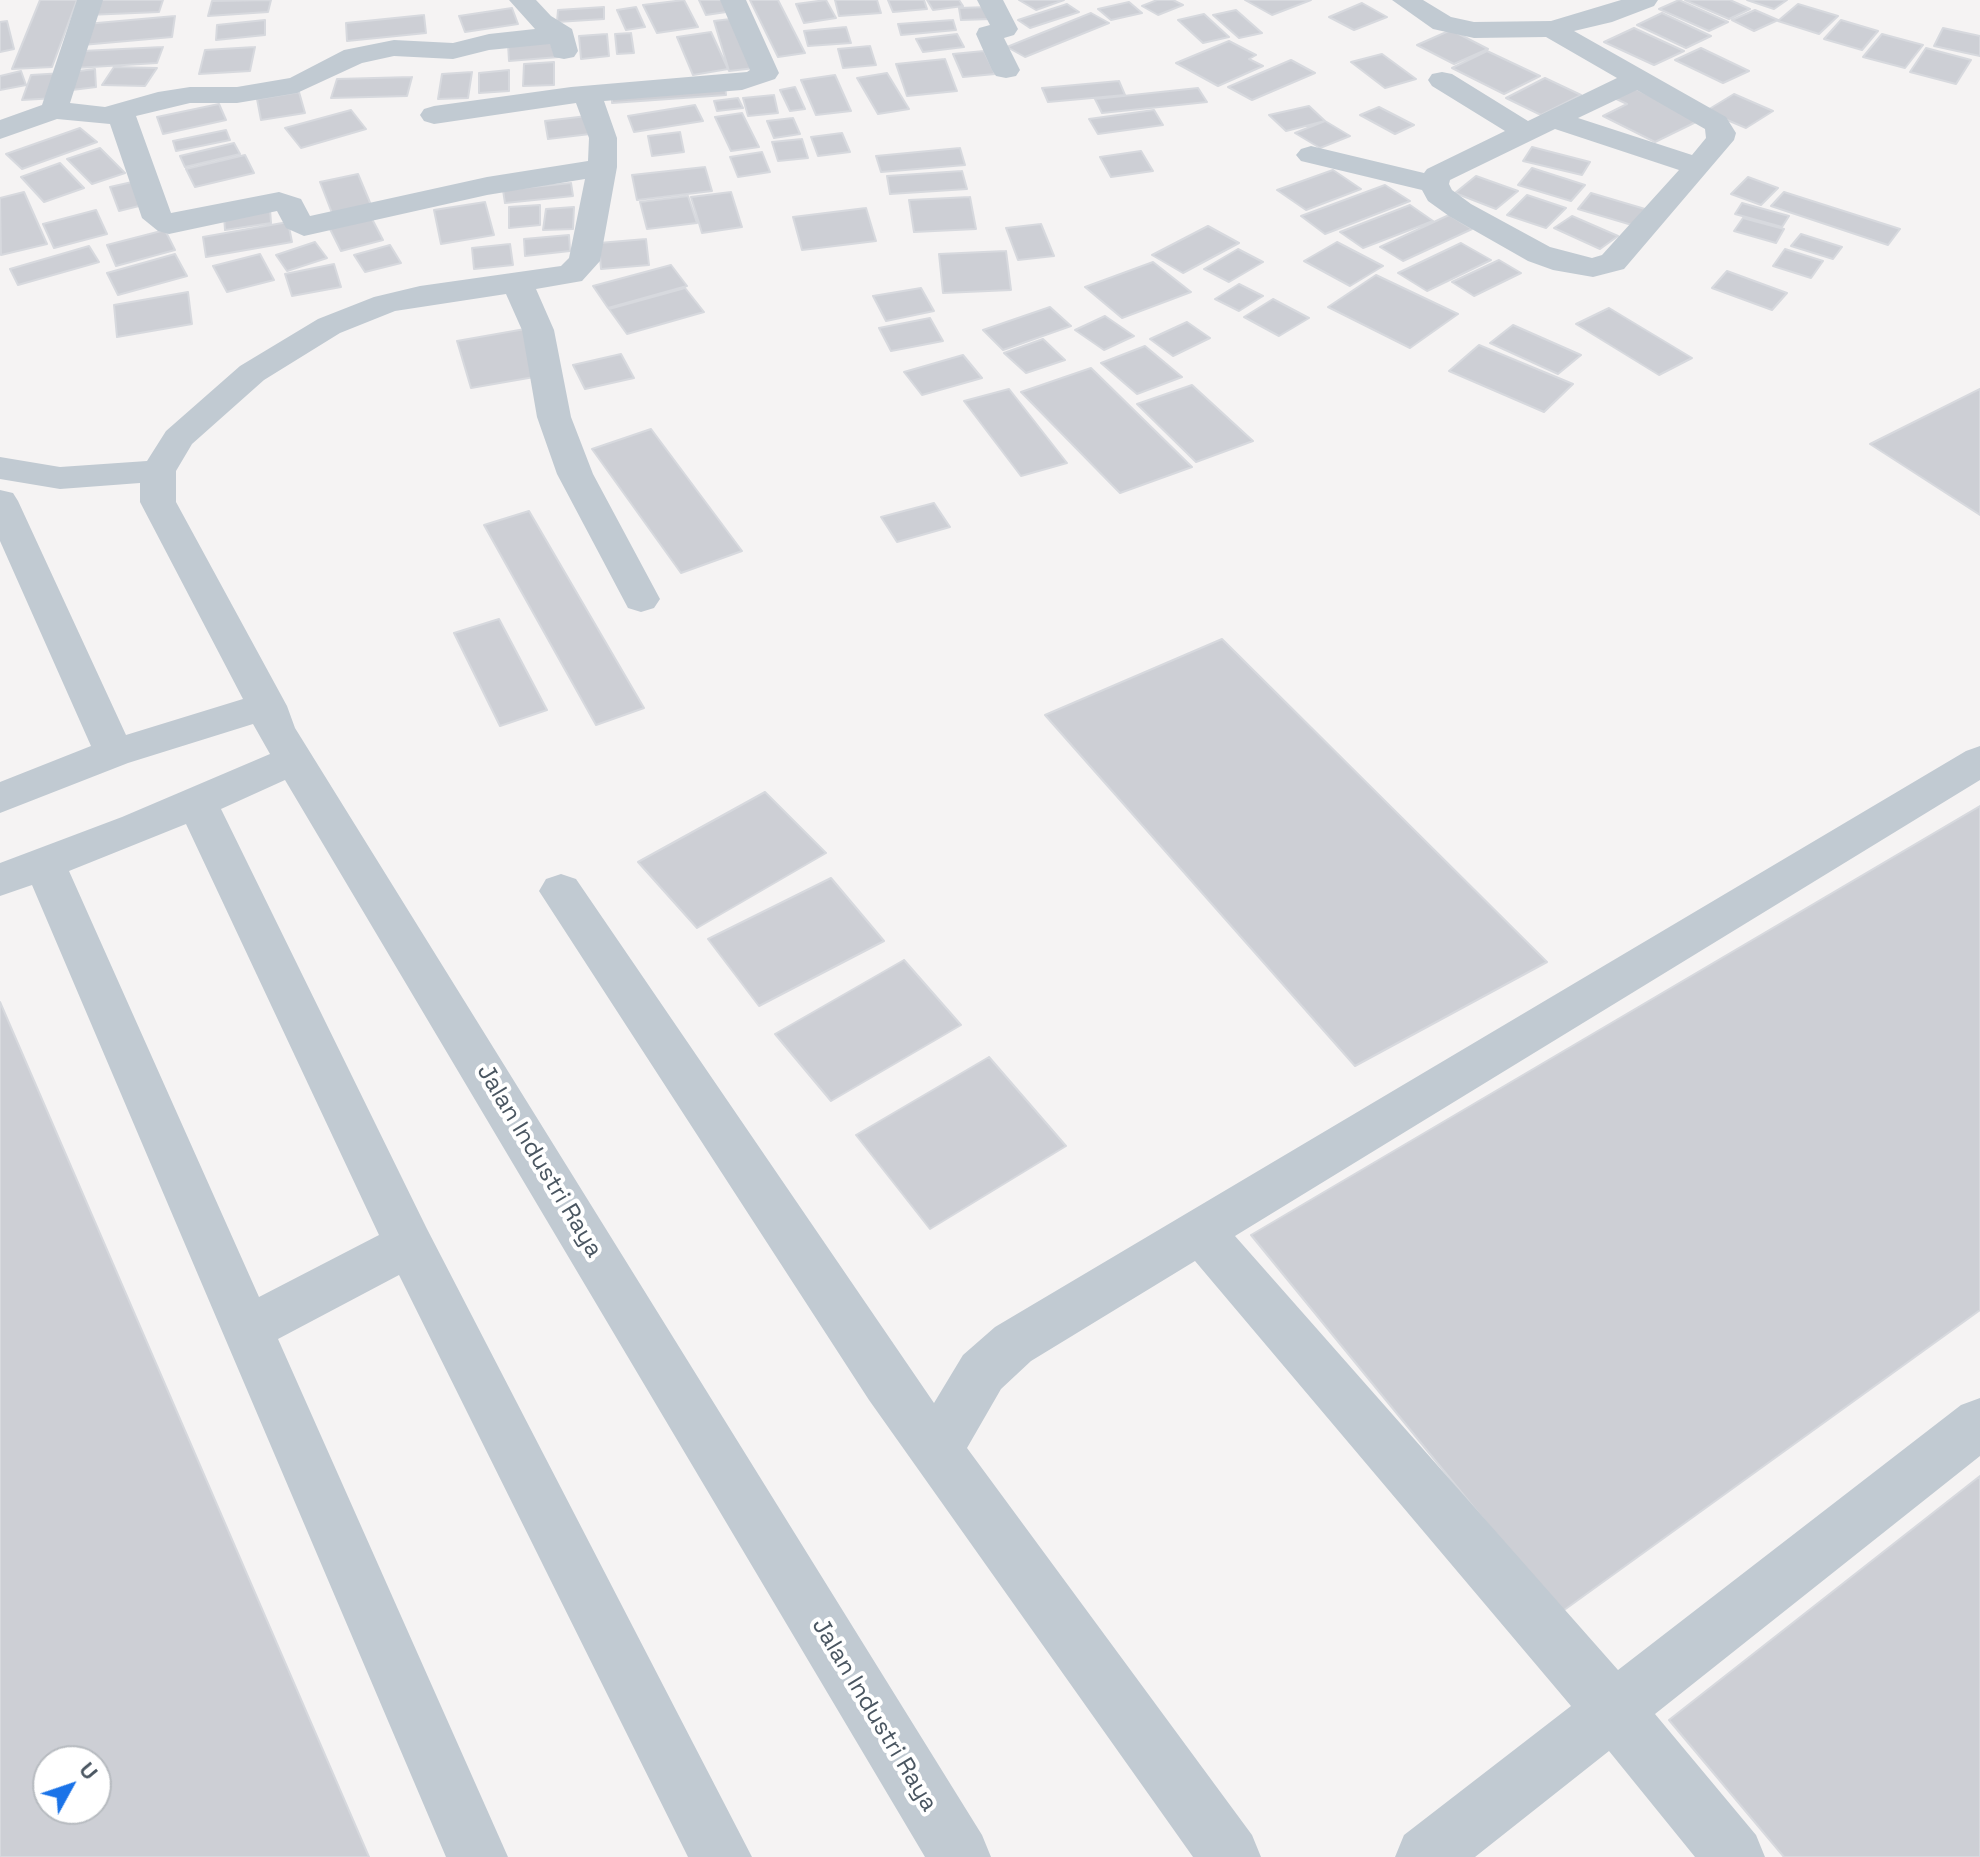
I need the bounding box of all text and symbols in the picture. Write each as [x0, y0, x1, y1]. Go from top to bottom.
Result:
street label: Jalan Industri Raya [470, 1059, 608, 1263]
street label: Jalan Industri Raya [805, 1613, 943, 1817]
north arrow [32, 1745, 112, 1825]
text: U [73, 1756, 104, 1786]

